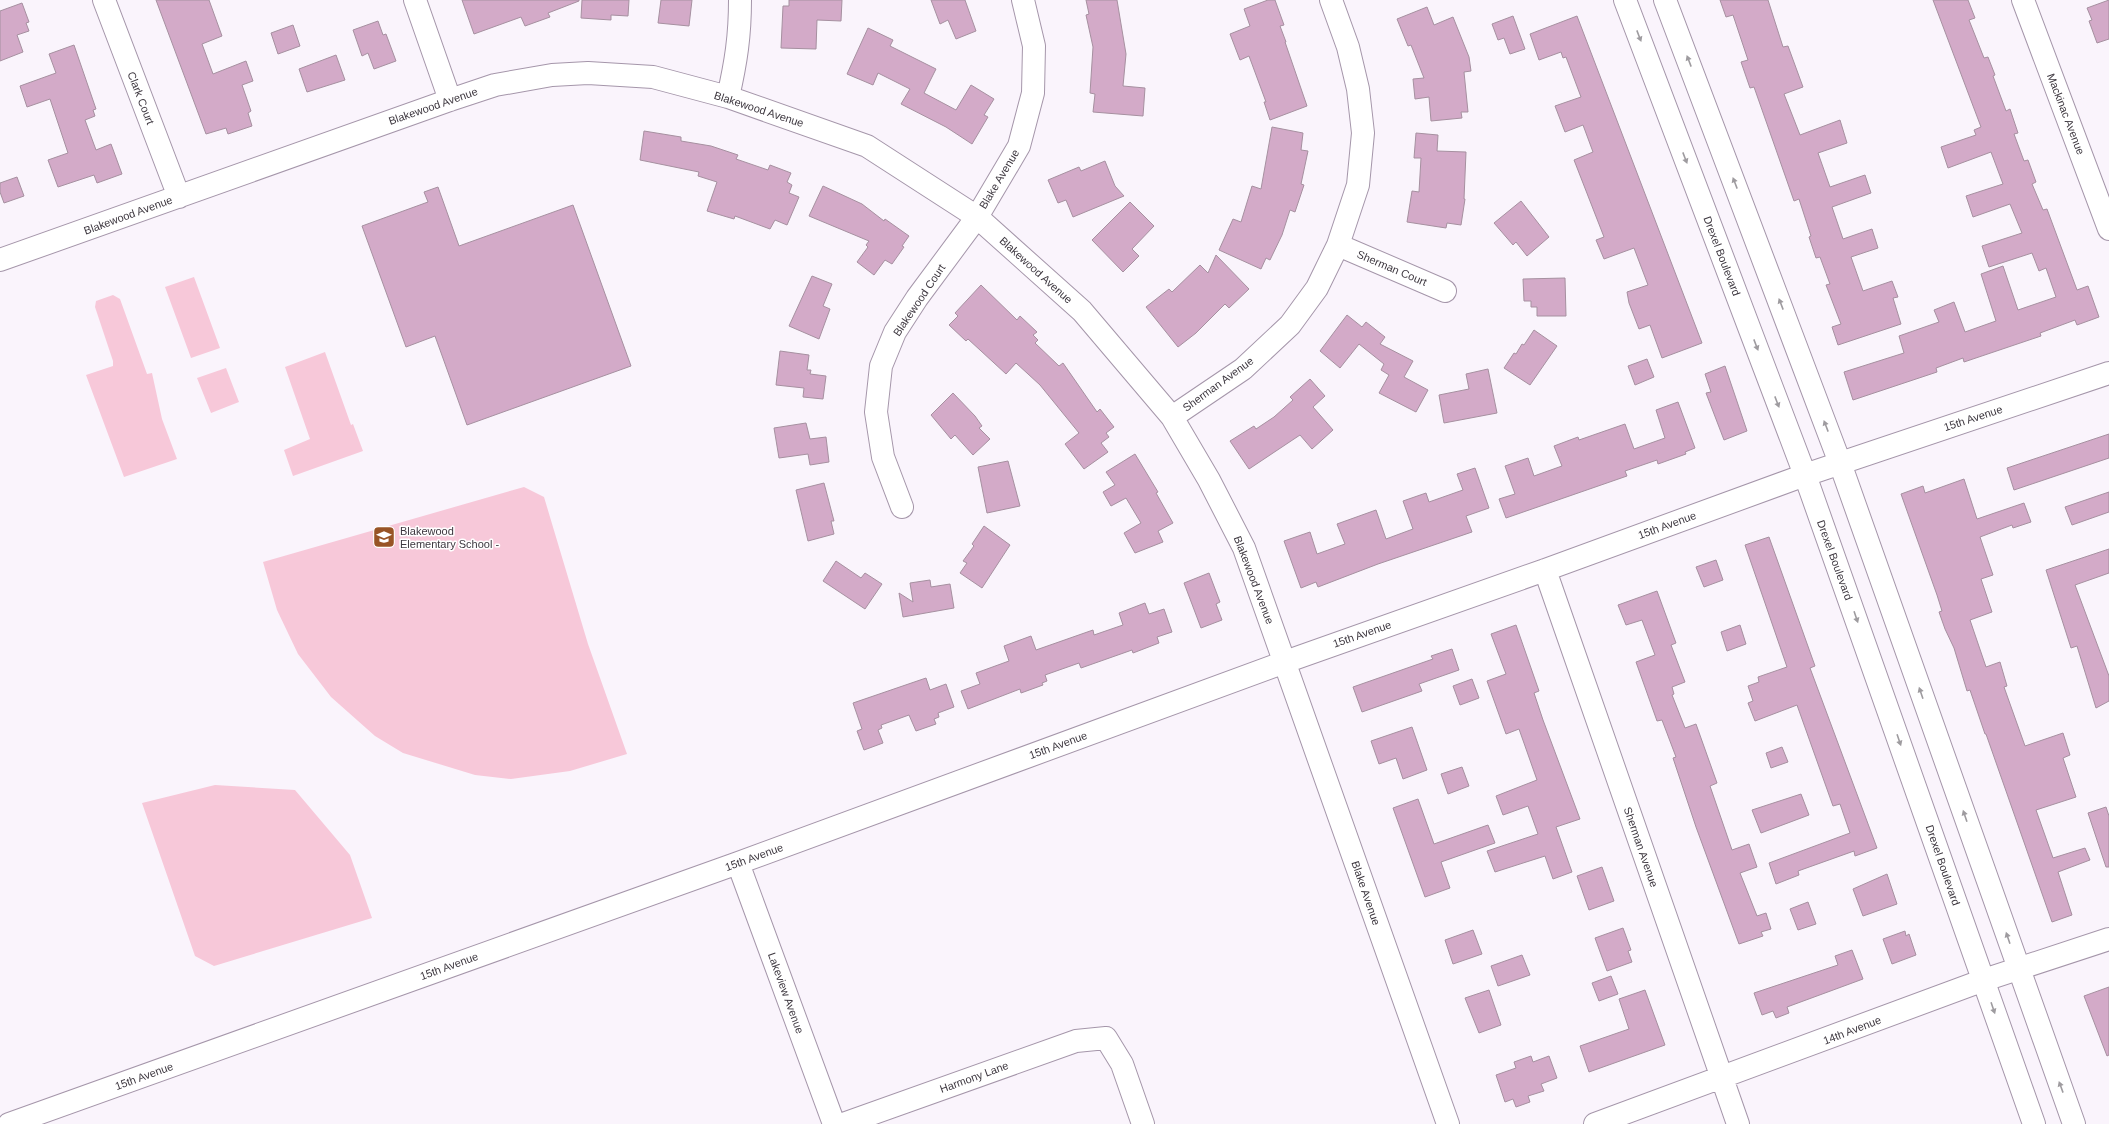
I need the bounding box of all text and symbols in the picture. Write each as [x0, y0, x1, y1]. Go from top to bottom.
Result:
one-way arrow [1637, 31, 1643, 43]
one-way arrow [1685, 55, 1691, 67]
street label: Clark Court [125, 70, 157, 126]
street label: Mackinac Avenue [2045, 72, 2087, 156]
street label: Blakewood Avenue [387, 85, 479, 127]
street label: Blakewood Avenue [713, 89, 805, 129]
street label: Blake Avenue [977, 147, 1021, 211]
one-way arrow [1683, 153, 1689, 165]
one-way arrow [1731, 176, 1737, 188]
street label: Blakewood Avenue [82, 193, 174, 237]
street label: Drexel Boulevard [1701, 214, 1743, 298]
street label: Blakewood Avenue [997, 234, 1075, 306]
street label: Sherman Court [1355, 248, 1429, 288]
street label: Blakewood Court [891, 262, 947, 338]
one-way arrow [1777, 298, 1783, 310]
one-way arrow [1753, 340, 1759, 352]
street label: Sherman Avenue [1180, 354, 1256, 414]
one-way arrow [1775, 397, 1781, 409]
street label: 15th Avenue [1942, 403, 2004, 433]
one-way arrow [1823, 420, 1829, 432]
street label: 15th Avenue [1636, 509, 1698, 541]
street label: Drexel Boulevard [1815, 518, 1855, 602]
school or university icon: Blakewood Elementary School - [371, 524, 397, 550]
place label: Blakewood Elementary School - [400, 525, 499, 550]
street label: Blakewood Avenue [1232, 534, 1276, 626]
one-way arrow [1853, 612, 1859, 624]
street label: 15th Avenue [1331, 618, 1393, 650]
one-way arrow [1918, 687, 1924, 699]
street label: 15th Avenue [1027, 729, 1089, 761]
one-way arrow [1896, 734, 1902, 746]
street label: Sherman Avenue [1622, 805, 1660, 889]
one-way arrow [1961, 809, 1967, 821]
street label: Drexel Boulevard [1924, 823, 1962, 907]
street label: 15th Avenue [723, 841, 785, 873]
street label: Blake Avenue [1349, 859, 1383, 927]
one-way arrow [2004, 932, 2010, 944]
street label: 15th Avenue [418, 950, 480, 982]
street label: Lakeview Avenue [766, 951, 806, 1035]
one-way arrow [1991, 1002, 1997, 1014]
street label: 14th Avenue [1821, 1013, 1883, 1047]
street label: Harmony Lane [938, 1059, 1010, 1095]
street label: 15th Avenue [113, 1060, 175, 1092]
one-way arrow [2057, 1081, 2063, 1093]

